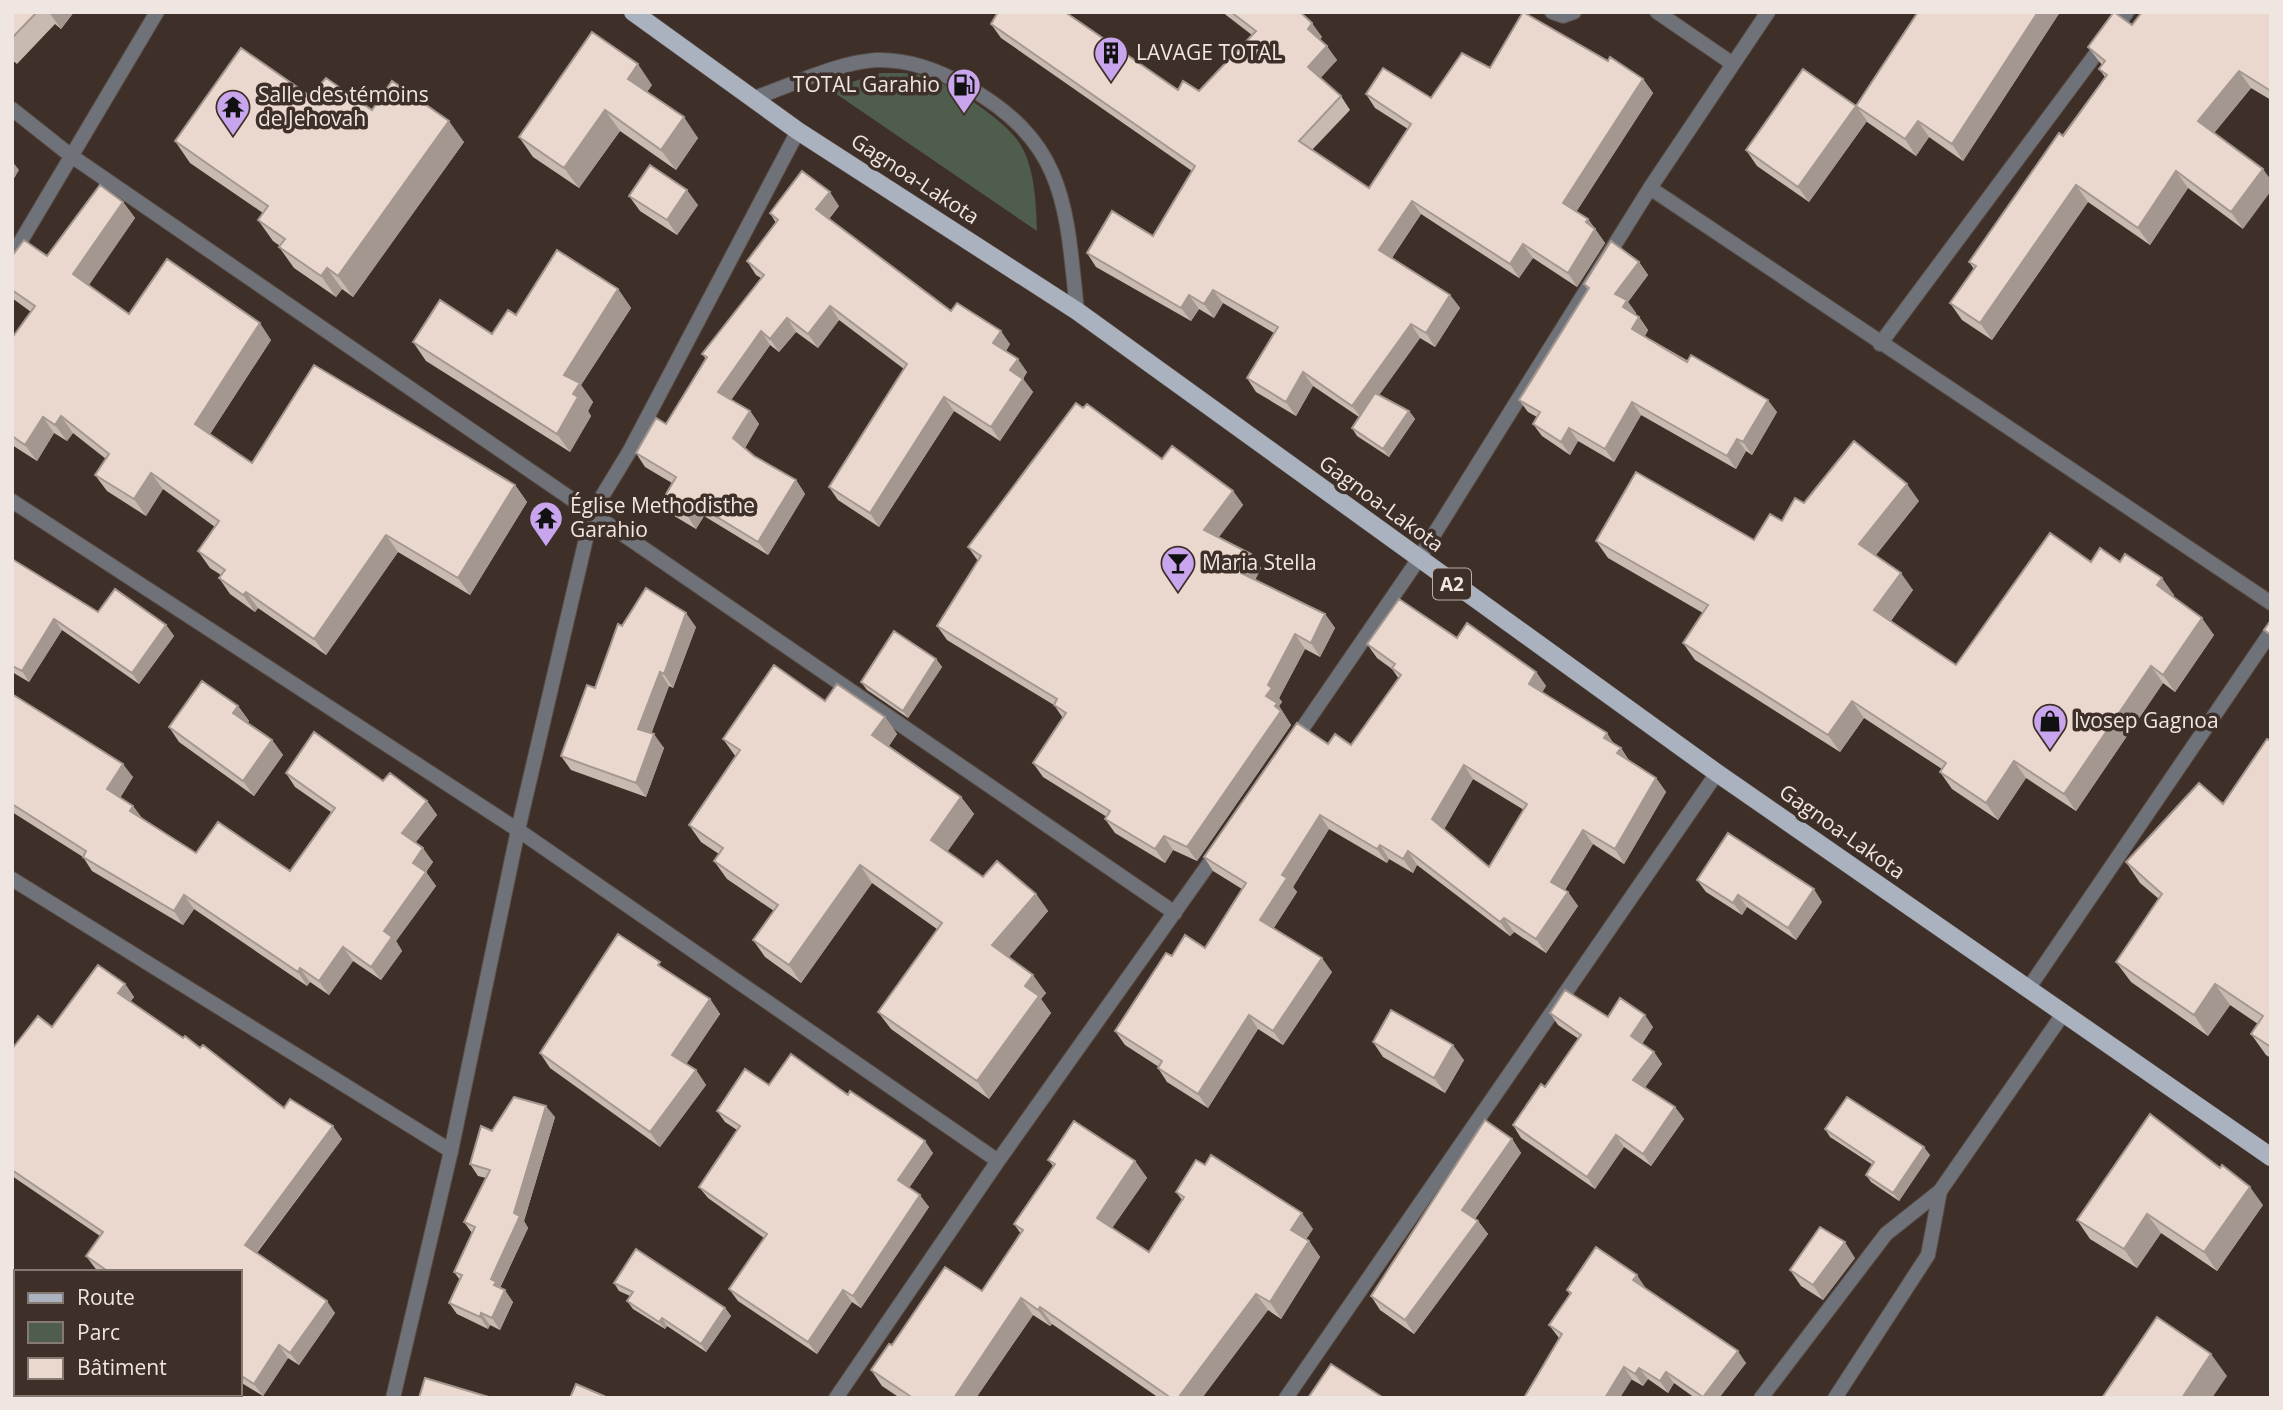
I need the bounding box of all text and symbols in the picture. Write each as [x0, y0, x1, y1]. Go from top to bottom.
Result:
building icon: LAVAGE TOTAL [1092, 34, 1130, 83]
place label: LAVAGE TOTAL [1136, 38, 1282, 66]
fuel station icon: TOTAL Garahio [945, 66, 983, 115]
place label: TOTAL Garahio [793, 70, 940, 98]
place label: Salle des témoins de Jehovah [258, 80, 429, 132]
temple icon: Salle des témoins de Jehovah [214, 88, 252, 137]
street label: Gagnoa-Lakota [846, 126, 985, 230]
street label: Gagnoa-Lakota [1314, 448, 1450, 558]
place label: Église Methodisthe Garahio [570, 491, 755, 543]
temple icon: Église Methodisthe Garahio [527, 499, 565, 548]
bar icon: Maria Stella [1159, 544, 1197, 593]
place label: Maria Stella [1202, 548, 1317, 576]
road number: A2 [1433, 568, 1471, 600]
shop icon: Ivosep Gagnoa [2031, 702, 2069, 751]
place label: Ivosep Gagnoa [2074, 706, 2219, 734]
street label: Gagnoa-Lakota [1774, 777, 1911, 885]
legend [14, 1270, 242, 1396]
text: Route [77, 1283, 135, 1311]
text: Parc [77, 1318, 120, 1346]
text: Bâtiment [77, 1353, 167, 1381]

